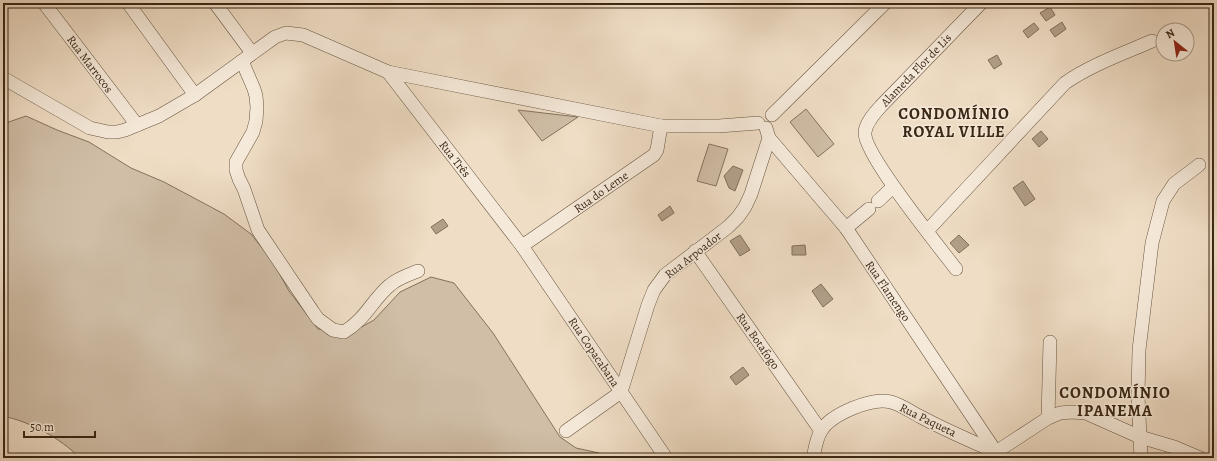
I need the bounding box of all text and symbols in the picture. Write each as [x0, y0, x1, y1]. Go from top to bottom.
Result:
north arrow [1155, 22, 1195, 62]
text: N [1163, 25, 1177, 42]
street label: Alameda Flor de Lis [876, 30, 955, 111]
street label: Rua Marrocos [63, 32, 117, 96]
district label: CONDOMÍNIO ROYAL VILLE [898, 103, 1010, 143]
street label: Rua Três [436, 137, 474, 181]
street label: Rua do Leme [571, 167, 631, 217]
street label: Rua Arpoador [661, 228, 725, 282]
street label: Rua Flamengo [862, 257, 914, 325]
street label: Rua Botafogo [733, 309, 783, 373]
street label: Rua Copacabana [565, 314, 624, 390]
district label: CONDOMÍNIO IPANEMA [1059, 382, 1171, 422]
street label: Rua Paqueta [897, 399, 959, 441]
scale bar [24, 413, 95, 439]
text: 50 m [30, 419, 54, 435]

